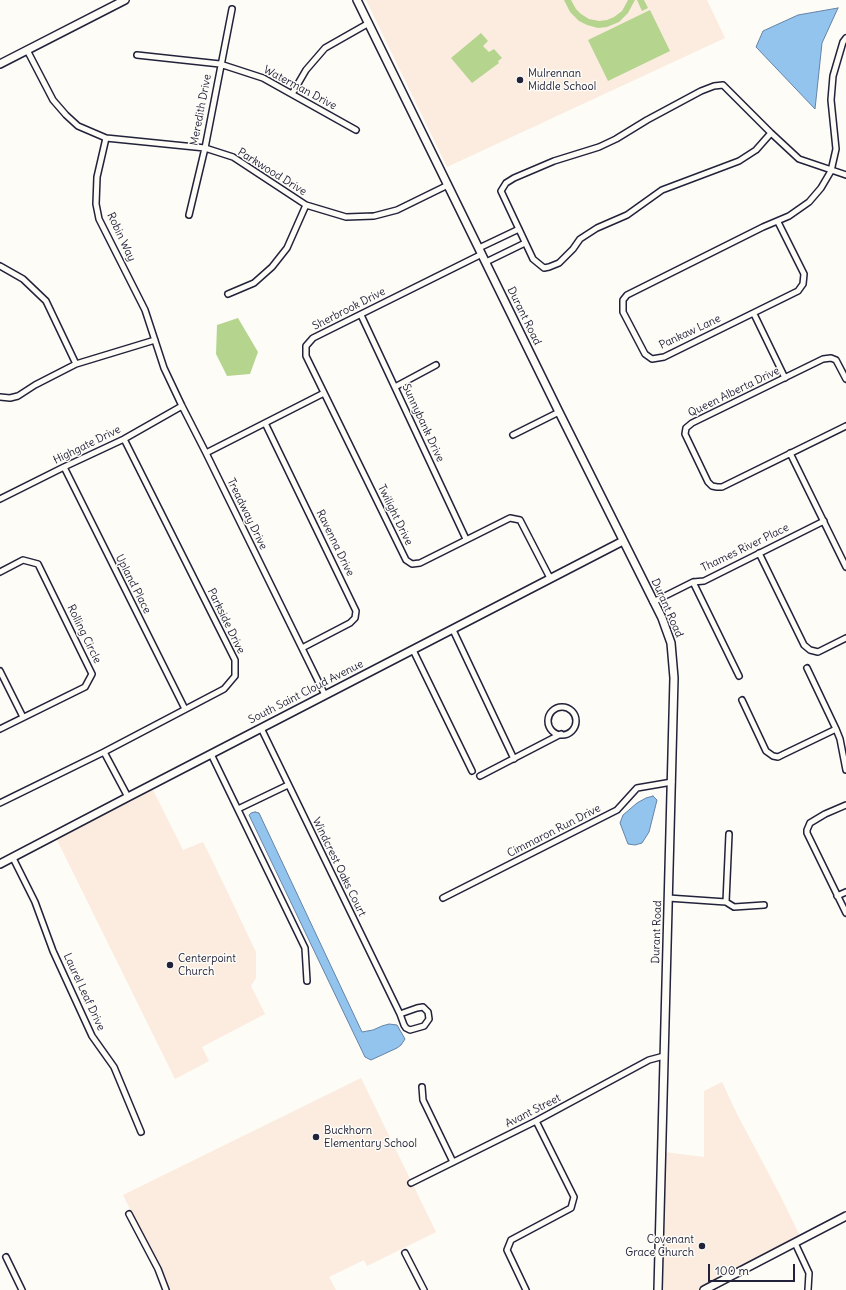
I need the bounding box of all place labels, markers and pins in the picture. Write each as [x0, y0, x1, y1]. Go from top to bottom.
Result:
place label: Mulrennan Middle School [528, 67, 596, 93]
marker: Mulrennan Middle School [515, 75, 525, 85]
place label: Centerpoint Church [178, 952, 236, 978]
marker: Centerpoint Church [165, 960, 175, 970]
place label: Buckhorn Elementary School [324, 1124, 417, 1150]
marker: Buckhorn Elementary School [311, 1132, 321, 1142]
place label: Covenant Grace Church [625, 1233, 694, 1259]
marker: Covenant Grace Church [697, 1241, 707, 1251]

